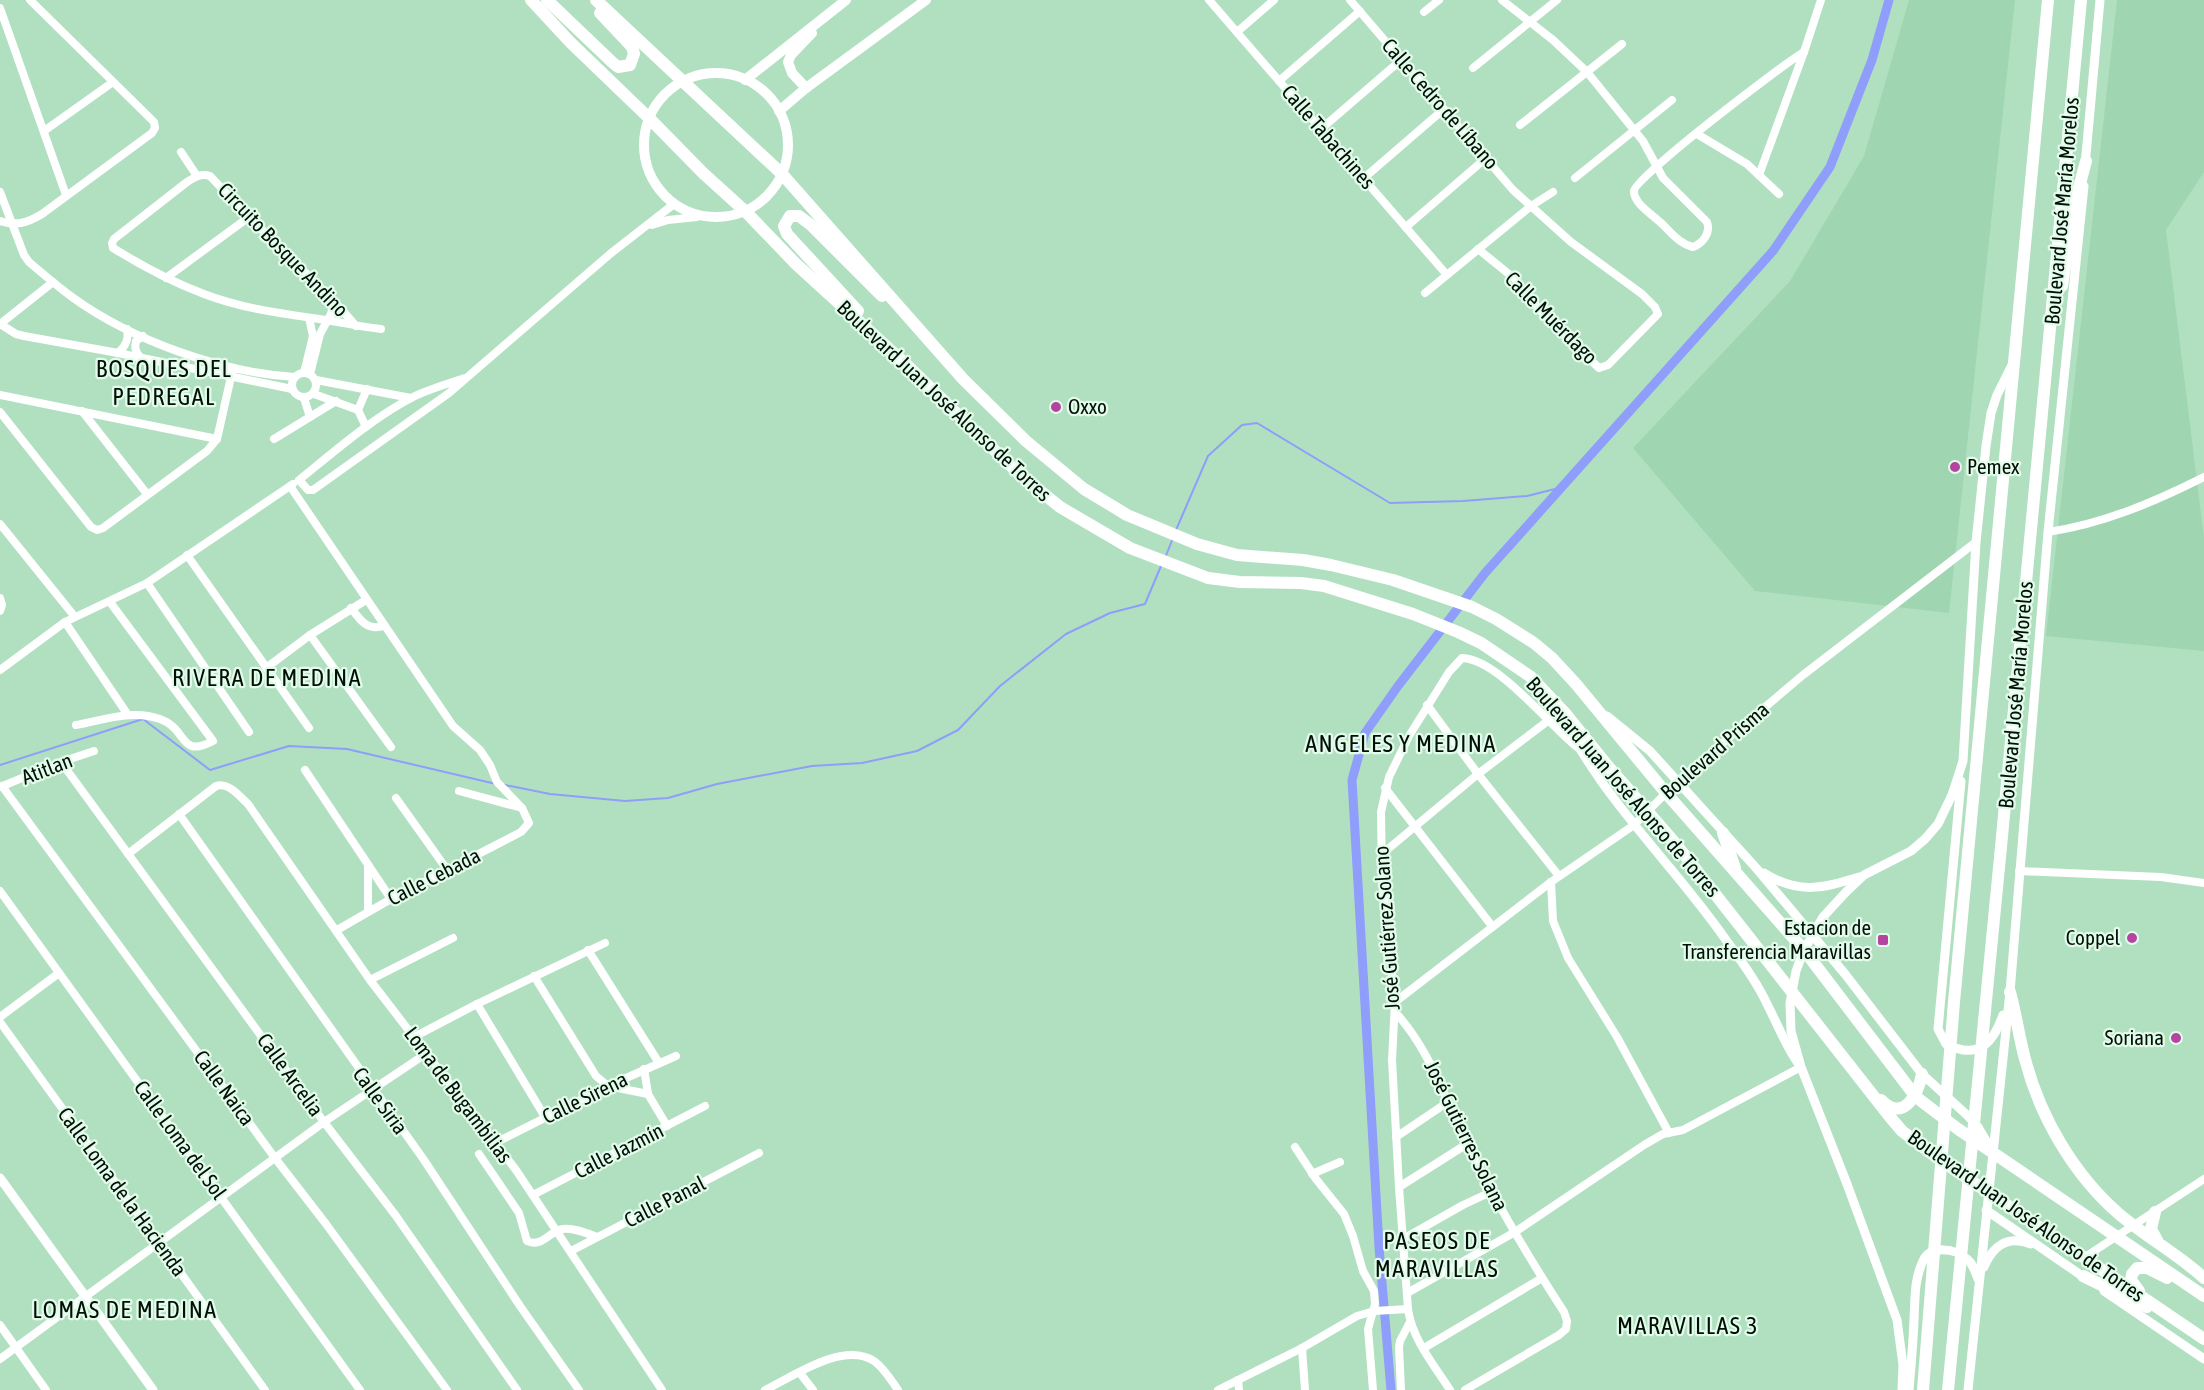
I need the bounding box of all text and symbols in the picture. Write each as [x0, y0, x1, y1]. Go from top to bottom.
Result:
street label: Calle Cedro de Líbano [1377, 33, 1504, 174]
street label: Calle Tabachines [1277, 80, 1380, 193]
street label: Boulevard José María Morelos [2039, 96, 2083, 326]
street label: Circuito Bosque Andino [214, 177, 354, 321]
street label: Calle Muérdago [1501, 266, 1603, 368]
street label: Boulevard Juan José Alonso de Torres [833, 295, 1056, 506]
district label: BOSQUES DEL PEDREGAL [96, 355, 232, 410]
place label: Oxxo [1068, 394, 1107, 418]
marker: Oxxo [1049, 400, 1063, 414]
place label: Pemex [1967, 454, 2020, 478]
marker: Pemex [1948, 460, 1962, 474]
street label: Boulevard José María Morelos [1993, 580, 2037, 810]
district label: RIVERA DE MEDINA [172, 664, 362, 691]
street label: Boulevard Juan José Alonso de Torres [1522, 672, 1726, 901]
street label: Boulevard Prisma [1655, 697, 1773, 804]
district label: ANGELES Y MEDINA [1305, 730, 1497, 757]
street label: Atitlan [18, 747, 76, 789]
street label: Calle Cebada [383, 842, 484, 910]
street label: José Gutiérrez Solano [1368, 845, 1404, 1011]
place label: Estacion de Transferencia Maravillas [1682, 915, 1871, 963]
place label: Coppel [2066, 925, 2120, 949]
marker: Coppel [2125, 931, 2139, 945]
marker: Estacion de Transferencia Maravillas [1876, 933, 1890, 947]
street label: Loma de Bugambilias [400, 1022, 518, 1167]
place label: Soriana [2105, 1025, 2164, 1049]
street label: Calle Arcelia [253, 1028, 329, 1121]
marker: Soriana [2169, 1031, 2183, 1045]
street label: Calle Naica [190, 1045, 260, 1130]
street label: José Gutierres Solana [1420, 1056, 1514, 1215]
street label: Calle Siria [348, 1062, 413, 1139]
street label: Calle Sirena [538, 1066, 631, 1128]
street label: Calle Loma del Sol [130, 1076, 232, 1204]
street label: Calle Loma de la Hacienda [53, 1102, 192, 1281]
street label: Calle Jazmín [570, 1117, 667, 1183]
street label: Boulevard Juan José Alonso de Torres [1904, 1124, 2150, 1306]
street label: Calle Panal [620, 1170, 709, 1232]
district label: PASEOS DE MARAVILLAS [1375, 1227, 1499, 1282]
district label: LOMAS DE MEDINA [32, 1296, 218, 1323]
district label: MARAVILLAS 3 [1617, 1312, 1759, 1339]

